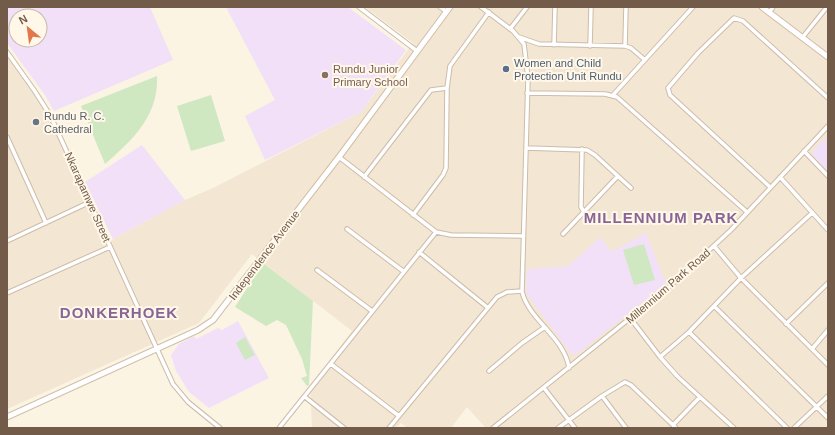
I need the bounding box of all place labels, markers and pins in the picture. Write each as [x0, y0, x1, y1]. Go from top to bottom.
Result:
place label: Women and Child Protection Unit Rundu [514, 57, 622, 82]
place label: Rundu Junior Primary School [333, 63, 408, 88]
marker: Women and Child Protection Unit Rundu [501, 64, 511, 74]
marker: Rundu Junior Primary School [320, 70, 330, 80]
place label: Rundu R. C. Cathedral [44, 110, 105, 135]
marker: Rundu R. C. Cathedral [31, 117, 41, 127]

